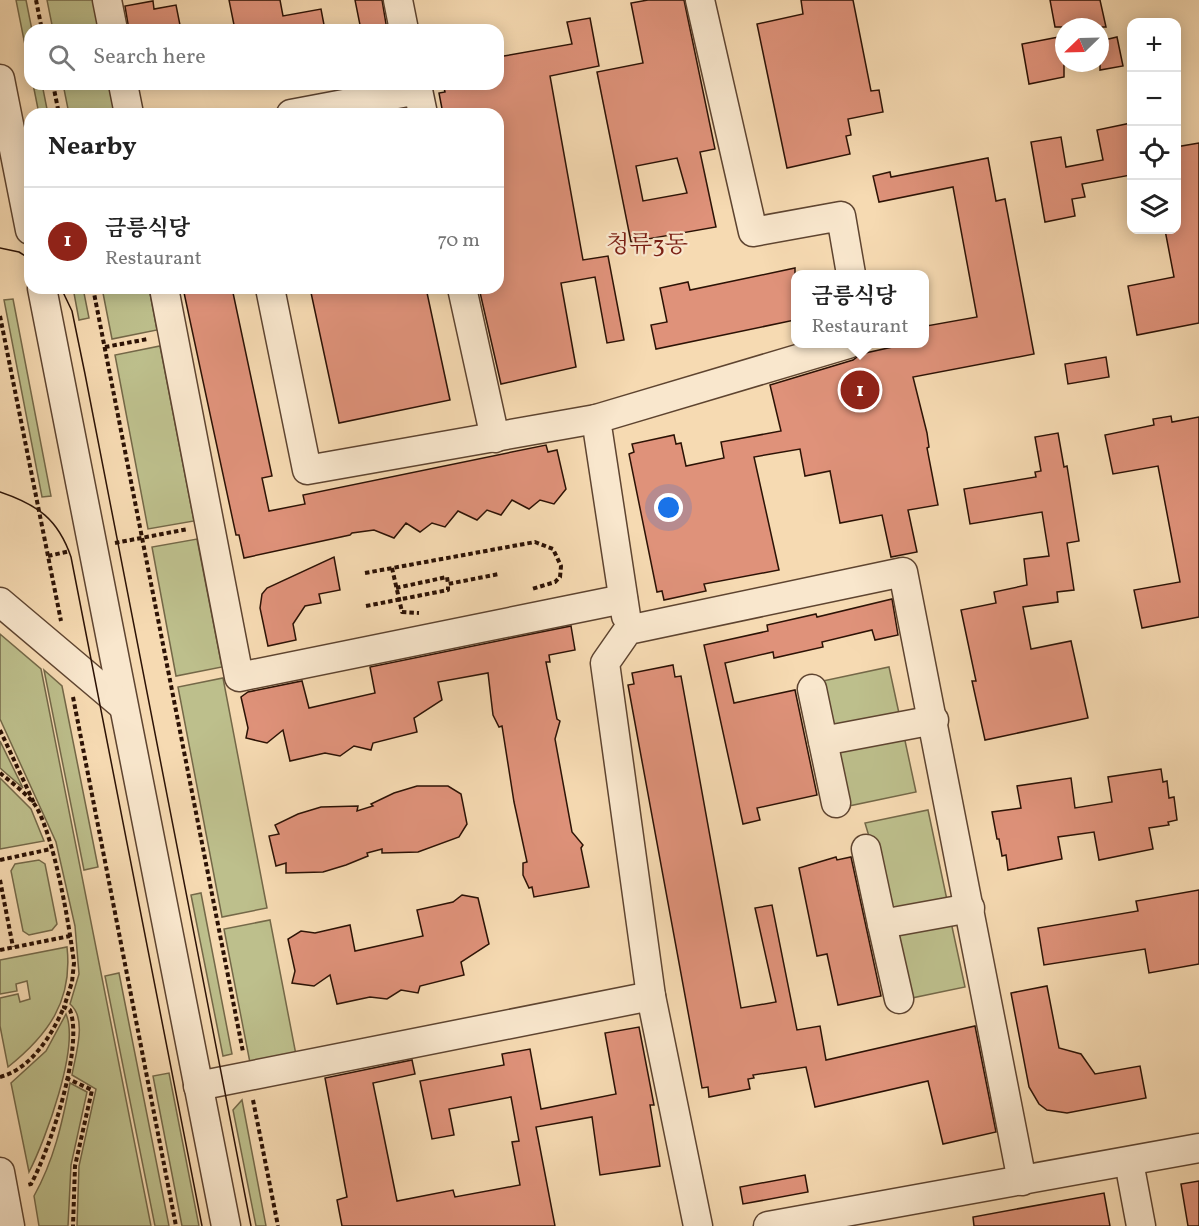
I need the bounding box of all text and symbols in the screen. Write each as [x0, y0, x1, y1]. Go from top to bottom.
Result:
north arrow [1055, 18, 1109, 72]
map controls [1127, 18, 1181, 234]
button: + [1127, 18, 1181, 72]
search box [24, 24, 504, 90]
icon: search [45, 41, 78, 74]
text: Search here [93, 42, 206, 73]
button: − [1127, 72, 1181, 126]
button: locate [1127, 126, 1181, 180]
text: Nearby [48, 129, 137, 165]
button: layers [1127, 180, 1181, 234]
text: 금릉식당 [105, 214, 190, 245]
text: 1 [63, 227, 72, 255]
text: 70 m [437, 227, 480, 255]
district label: 청류3동 [606, 229, 688, 263]
text: Restaurant [105, 245, 202, 273]
popup [791, 270, 929, 348]
text: 금릉식당 [812, 282, 897, 313]
text: Restaurant [812, 313, 908, 341]
pin: 1 [840, 368, 880, 412]
your location [654, 493, 683, 522]

